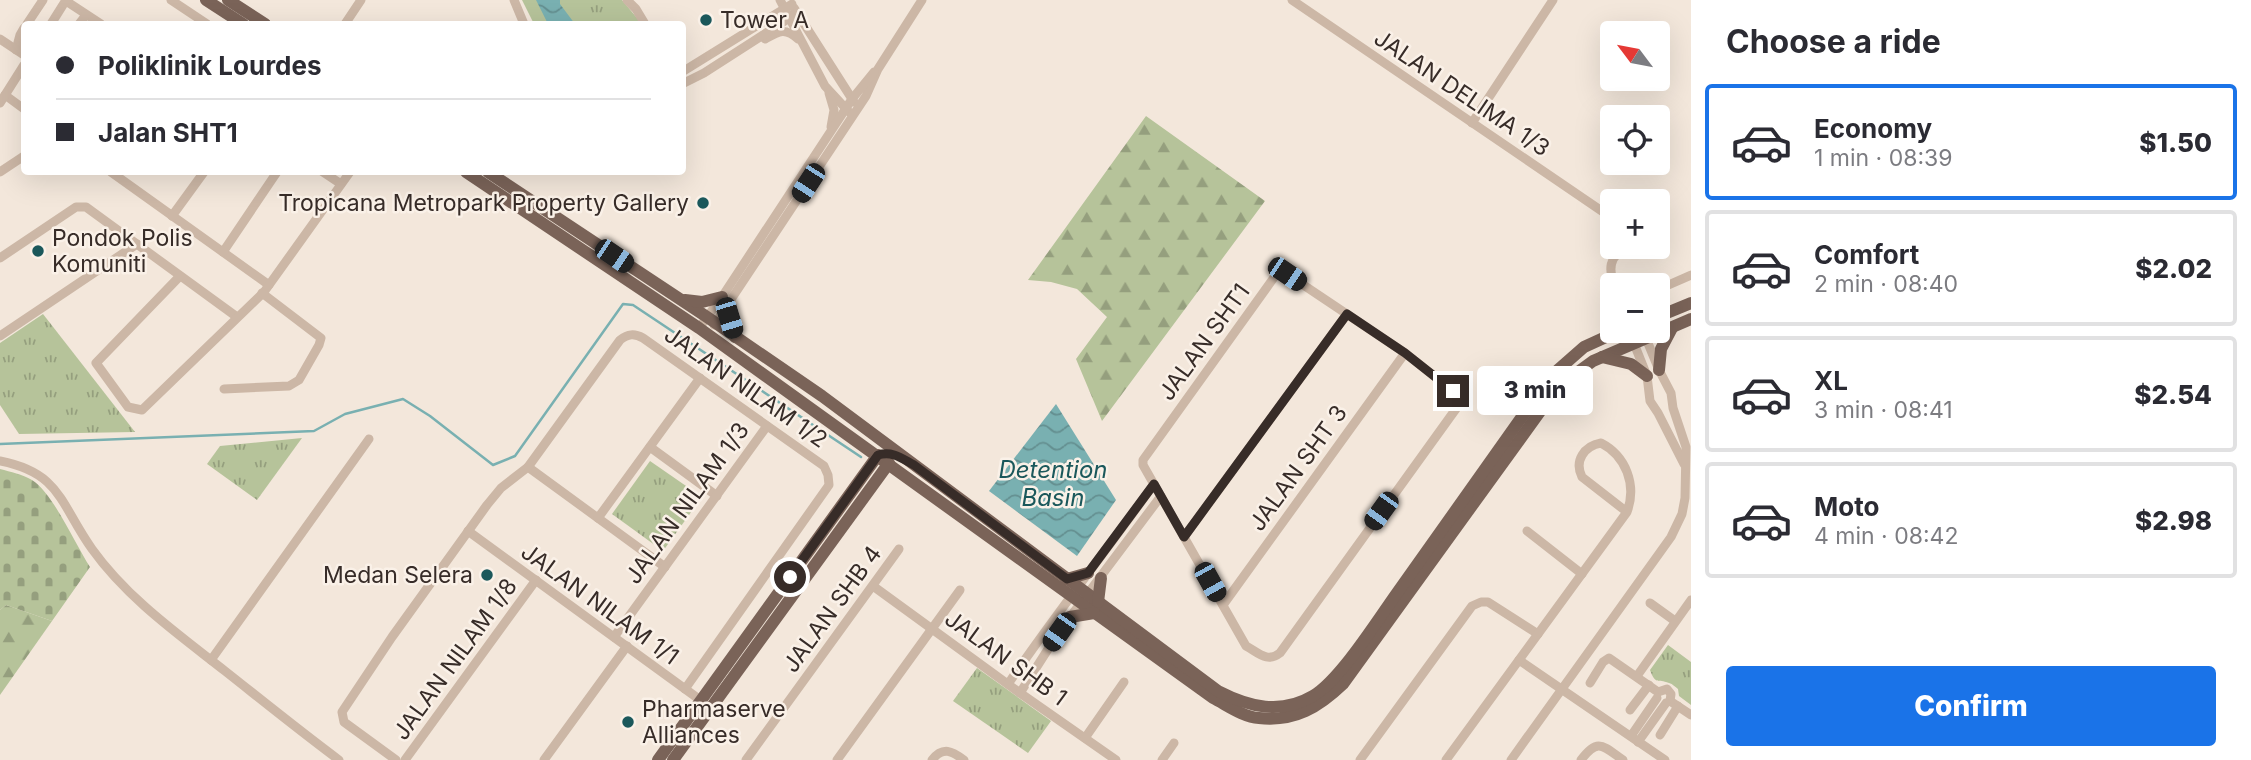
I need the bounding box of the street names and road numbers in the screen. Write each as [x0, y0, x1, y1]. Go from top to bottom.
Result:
street label: JALAN DELIMA 1/3 [1369, 24, 1555, 162]
street label: JALAN SHT1 [1152, 278, 1256, 406]
street label: JALAN NILAM 1/2 [659, 320, 833, 454]
street label: JALAN SHT 3 [1243, 400, 1353, 536]
street label: JALAN NILAM 1/3 [619, 417, 755, 589]
street label: JALAN NILAM 1/1 [516, 537, 684, 671]
street label: JALAN SHB 4 [777, 540, 887, 678]
street label: JALAN NILAM 1/8 [387, 573, 523, 745]
street label: JALAN SHB 1 [940, 604, 1072, 712]

